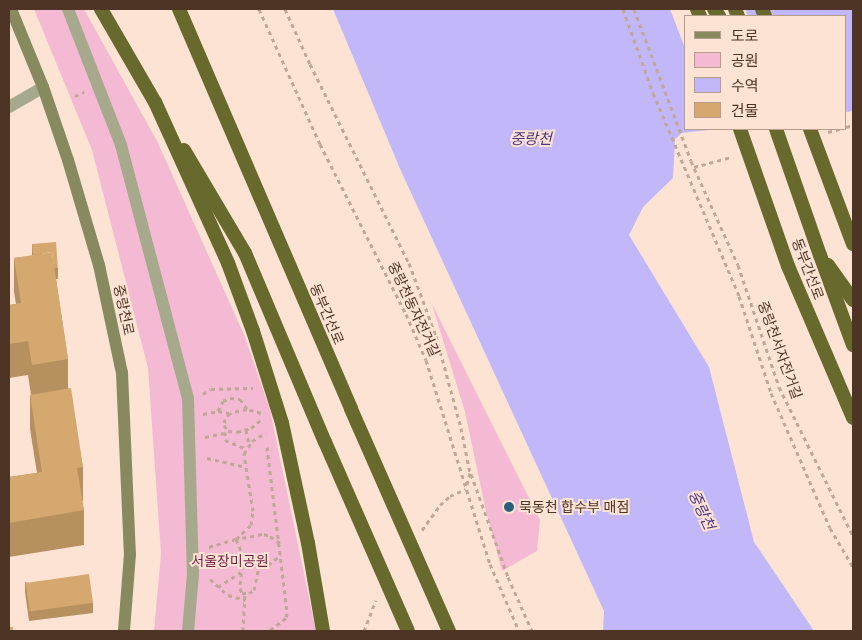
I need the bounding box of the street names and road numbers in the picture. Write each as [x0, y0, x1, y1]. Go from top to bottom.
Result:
street label: 동부간선로 [789, 236, 827, 302]
street label: 중랑천동자전거길 [385, 259, 443, 359]
street label: 동부간선로 [307, 281, 347, 347]
street label: 중랑천로 [110, 283, 138, 337]
street label: 중랑천서자전거길 [754, 299, 806, 401]

